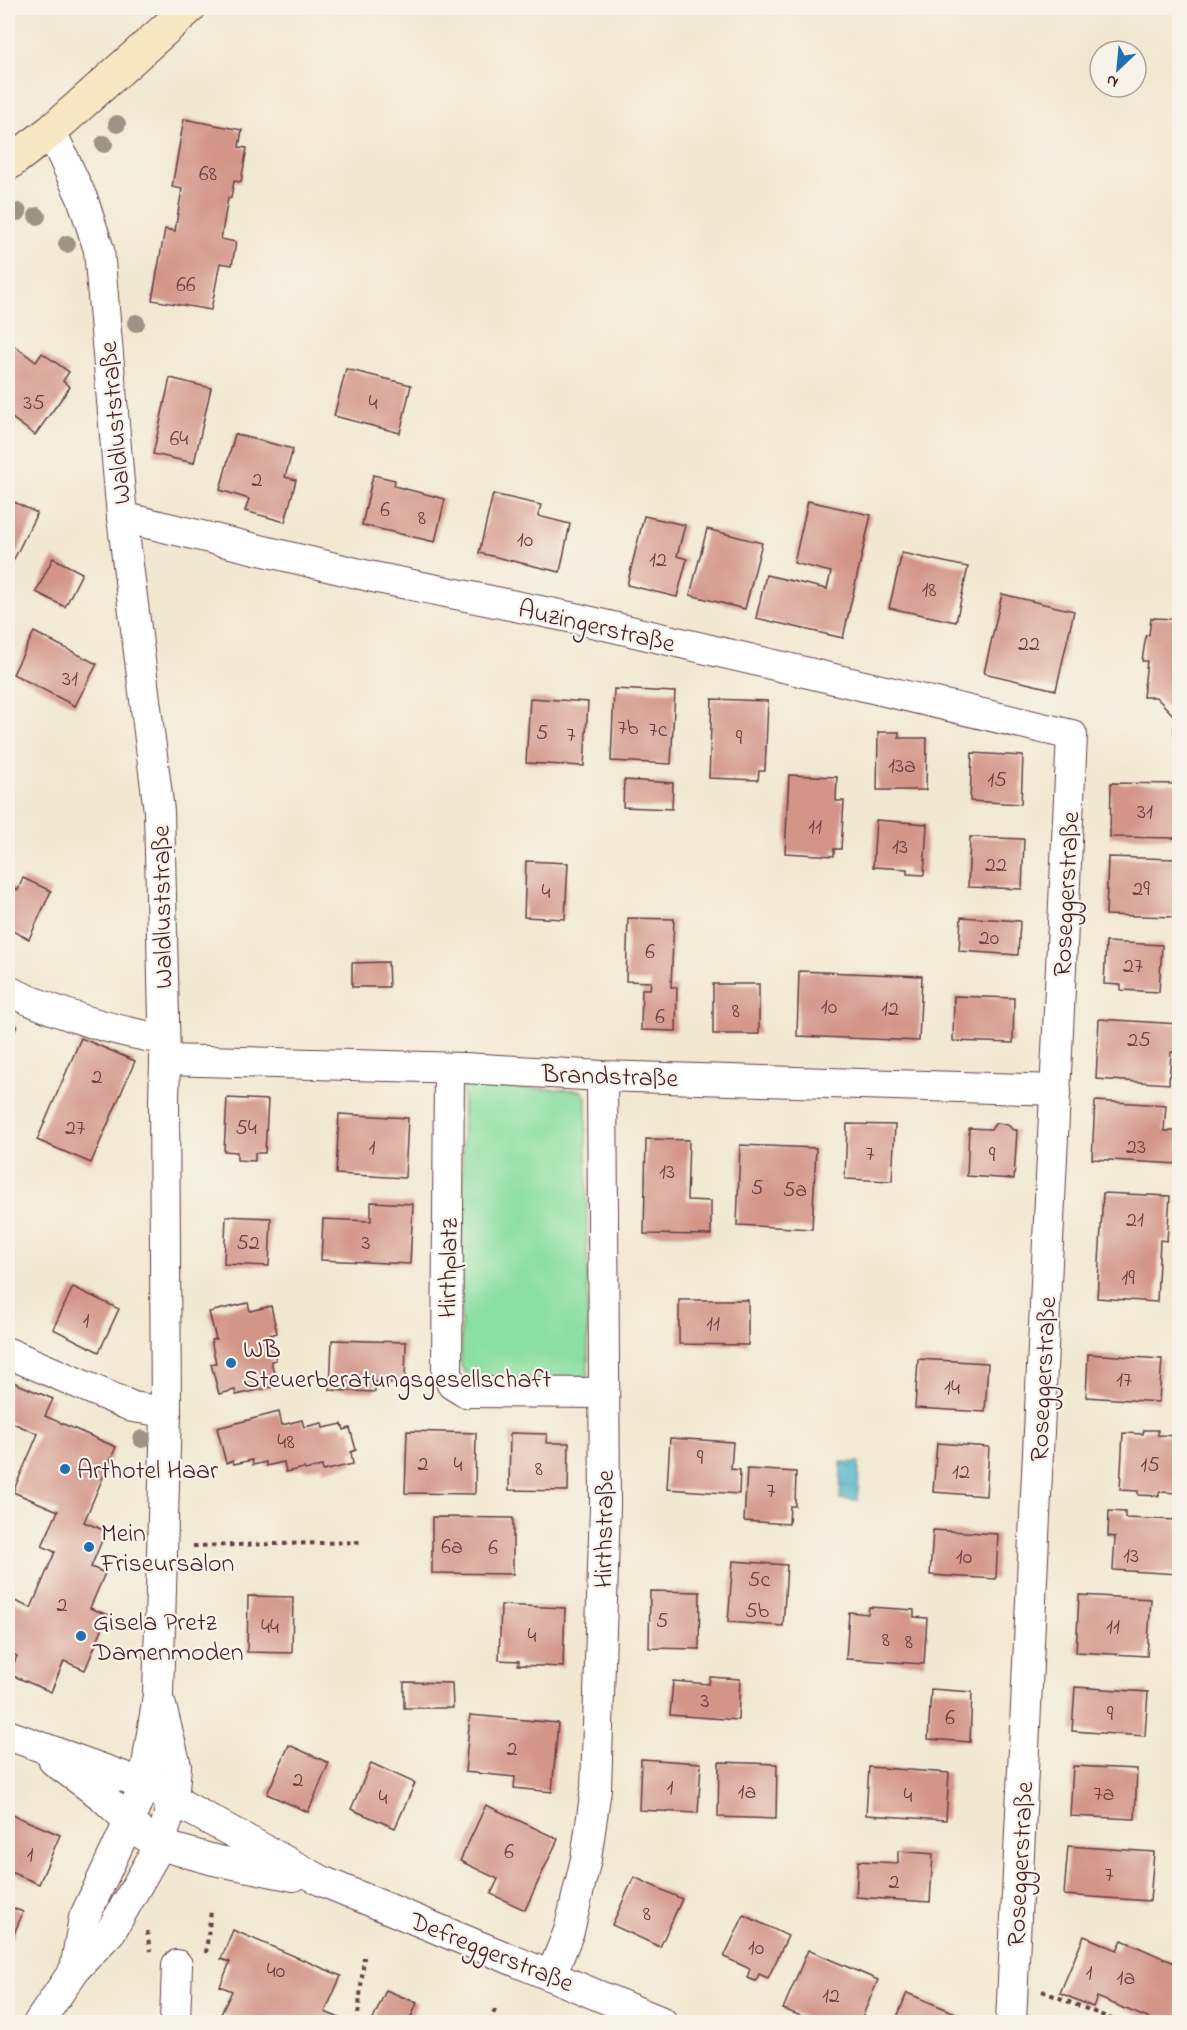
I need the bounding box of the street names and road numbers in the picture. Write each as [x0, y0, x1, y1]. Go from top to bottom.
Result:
street label: Waldluststraße [91, 339, 143, 506]
street label: Auzingerstraße [514, 591, 679, 665]
street label: Roseggerstraße [1045, 810, 1091, 978]
street label: Waldluststraße [144, 824, 184, 989]
street label: Brandstraße [540, 1057, 679, 1099]
street label: Hirthplatz [430, 1217, 470, 1319]
street label: Roseggerstraße [1022, 1295, 1068, 1463]
street label: Hirthstraße [586, 1469, 626, 1588]
street label: Roseggerstraße [999, 1780, 1045, 1948]
street label: Defreggerstraße [402, 1903, 579, 2004]

